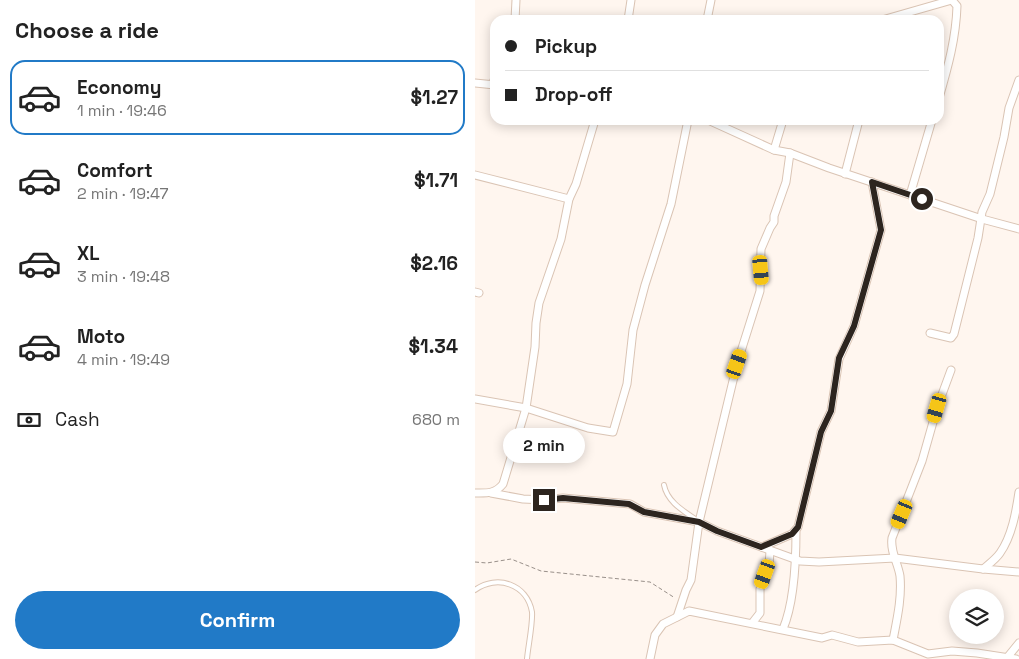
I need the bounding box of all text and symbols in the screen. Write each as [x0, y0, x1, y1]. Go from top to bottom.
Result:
text: Choose a ride [15, 16, 159, 44]
text: Pickup [535, 34, 597, 59]
icon: car [17, 75, 62, 120]
text: Economy [77, 75, 161, 100]
text: Drop-off [535, 82, 613, 107]
text: $1.27 [411, 85, 458, 110]
text: 1 min · 19:46 [77, 100, 167, 121]
icon: car [17, 158, 62, 203]
text: Comfort [77, 158, 153, 183]
text: $1.71 [414, 168, 458, 193]
text: 2 min · 19:47 [77, 183, 169, 204]
route start [911, 188, 933, 210]
icon: car [17, 241, 62, 286]
text: XL [77, 241, 100, 266]
text: $2.16 [410, 251, 458, 276]
car [752, 254, 769, 286]
text: 3 min · 19:48 [77, 266, 170, 287]
icon: car [17, 324, 62, 369]
text: Moto [77, 324, 125, 349]
text: $1.34 [409, 334, 458, 359]
car [725, 347, 748, 381]
text: 4 min · 19:49 [77, 349, 170, 370]
car [925, 392, 948, 424]
icon: cash [15, 406, 43, 434]
text: Cash [55, 407, 100, 432]
text: 680 m [412, 409, 460, 430]
callout: 2 min [503, 428, 585, 462]
text: 2 min [523, 435, 565, 456]
route end [533, 489, 555, 511]
car [889, 497, 914, 531]
car [752, 557, 777, 591]
map controls [949, 589, 1004, 644]
button: layers [949, 589, 1004, 644]
button: Confirm [15, 591, 460, 649]

